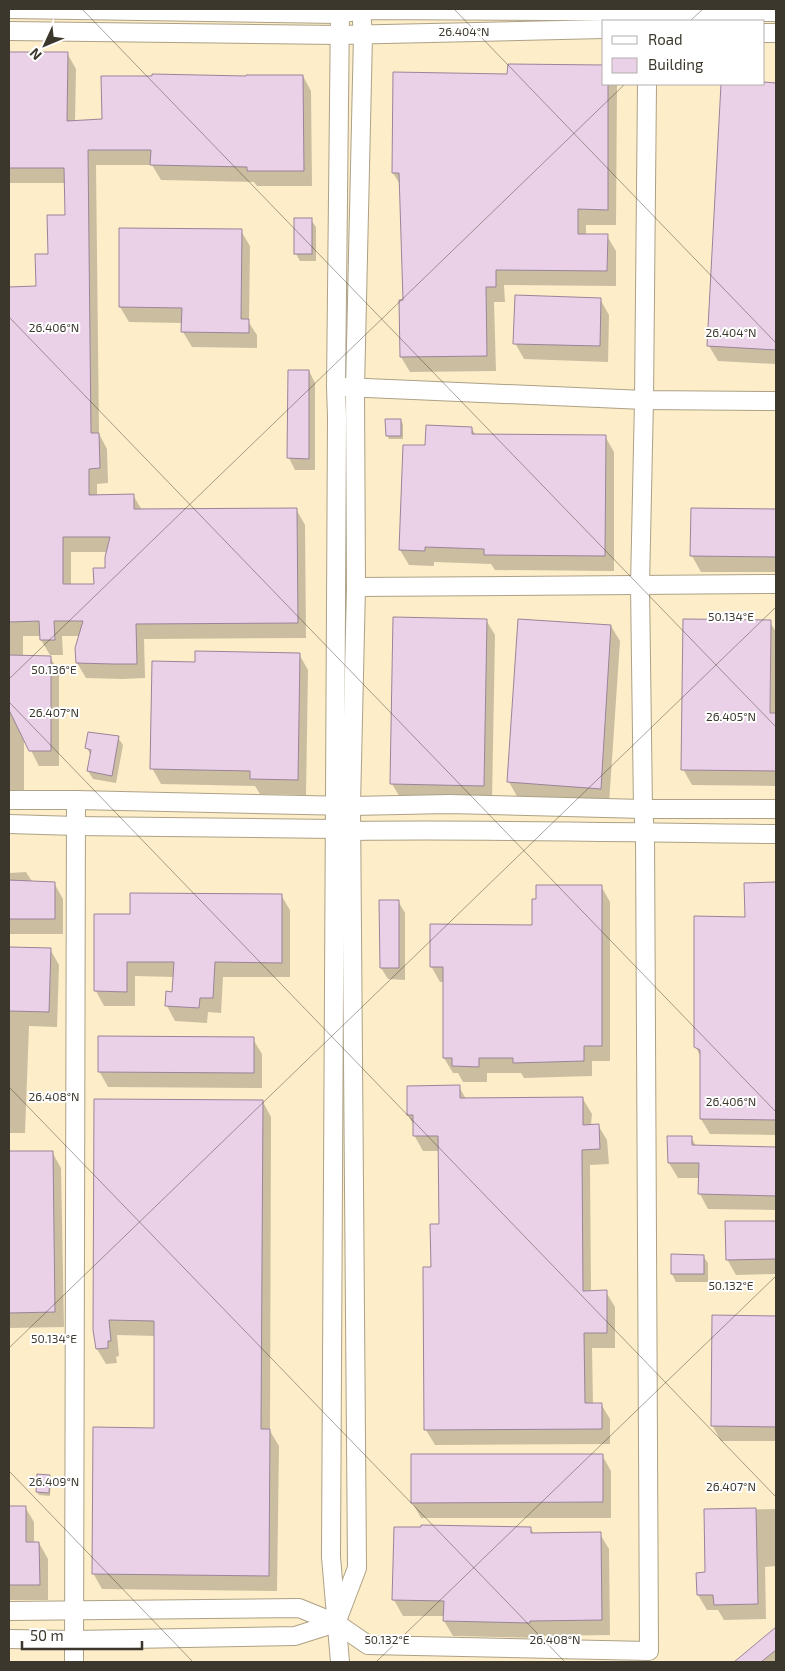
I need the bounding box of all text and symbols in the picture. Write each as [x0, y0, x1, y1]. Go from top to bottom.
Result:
north arrow [20, 20, 70, 70]
legend [602, 20, 765, 85]
text: 26.404°N [438, 24, 490, 38]
text: Road [648, 30, 683, 48]
text: N [26, 45, 45, 64]
text: Building [648, 55, 704, 73]
text: 26.406°N [29, 320, 79, 334]
text: 26.404°N [705, 325, 757, 339]
text: 50.134°E [708, 609, 754, 623]
text: 50.136°E [31, 662, 77, 676]
text: 26.407°N [29, 705, 79, 719]
text: 26.405°N [706, 709, 756, 723]
text: 26.408°N [29, 1089, 79, 1103]
text: 26.406°N [706, 1094, 756, 1108]
text: 50.132°E [708, 1278, 754, 1292]
text: 50.134°E [31, 1331, 77, 1345]
text: 26.409°N [29, 1474, 79, 1488]
text: 26.407°N [706, 1479, 756, 1493]
scale bar [22, 1618, 142, 1650]
text: 50 m [30, 1626, 64, 1644]
text: 50.132°E [364, 1632, 410, 1646]
text: 26.408°N [530, 1632, 580, 1646]

